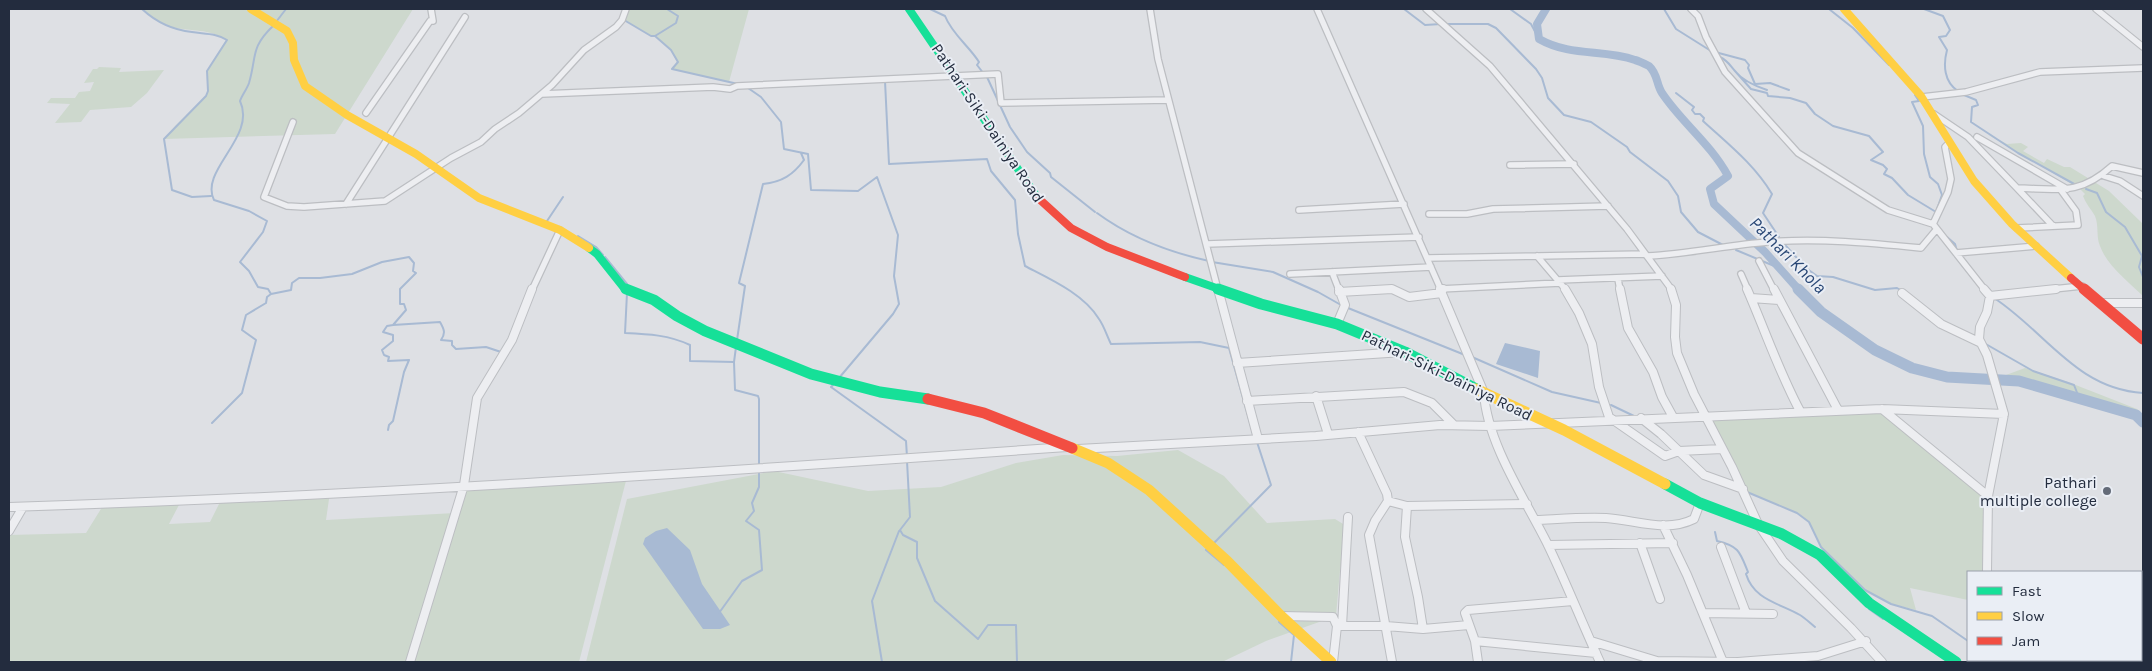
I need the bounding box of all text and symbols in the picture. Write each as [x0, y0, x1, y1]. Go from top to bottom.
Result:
street label: Pathari-Siki-Dainiya Road [928, 40, 1048, 206]
water label: Pathari Khola [1745, 212, 1831, 298]
street label: Pathari-Siki-Dainiya Road [1359, 325, 1535, 425]
place label: Pathari multiple college [1980, 473, 2097, 510]
marker: Pathari multiple college [2101, 485, 2113, 497]
legend [1967, 571, 2142, 661]
text: Fast [2012, 582, 2042, 600]
text: Slow [2012, 607, 2044, 625]
text: Jam [2012, 632, 2040, 650]

